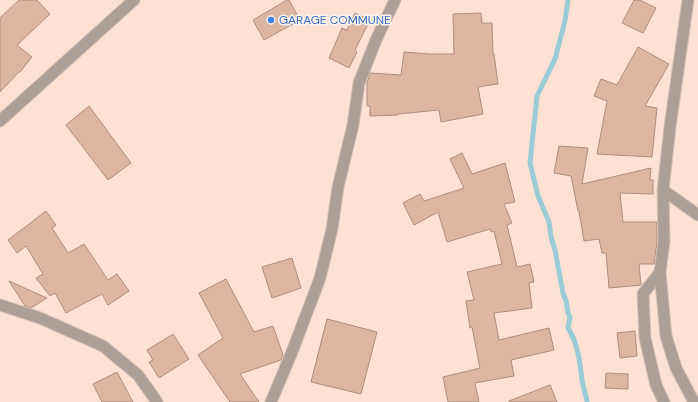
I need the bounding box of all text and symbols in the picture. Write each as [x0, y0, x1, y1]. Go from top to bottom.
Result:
place label: GARAGE COMMUNE [279, 12, 391, 28]
marker: GARAGE COMMUNE [266, 15, 276, 25]

